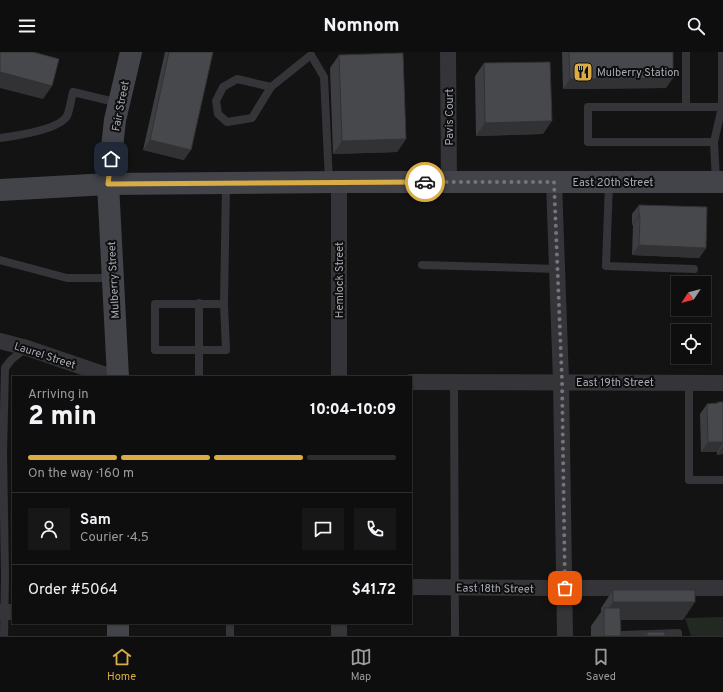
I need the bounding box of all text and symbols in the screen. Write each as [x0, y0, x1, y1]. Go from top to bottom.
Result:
icon: menu [16, 15, 38, 37]
text: Nomnom [324, 15, 399, 38]
icon: search [685, 15, 707, 37]
restaurant icon: Mulberry Station [572, 61, 594, 83]
place label: Mulberry Station [597, 66, 679, 80]
street label: Fair Street [109, 80, 133, 133]
street label: Pavis Court [443, 89, 457, 145]
pin [94, 142, 128, 176]
icon: home [100, 148, 122, 170]
courier [405, 162, 445, 202]
icon: car [414, 171, 436, 193]
street label: East 20th Street [573, 176, 653, 190]
street label: Mulberry Street [105, 241, 123, 319]
street label: Hemlock Street [333, 242, 347, 318]
north arrow [671, 276, 711, 316]
map controls [671, 276, 711, 364]
button: locate [671, 324, 711, 364]
street label: Laurel Street [12, 339, 77, 372]
street label: East 19th Street [576, 376, 654, 390]
text: Arriving in [28, 387, 89, 403]
text: 2 min [28, 401, 97, 434]
text: 10:04–10:09 [310, 401, 396, 420]
text: On the way · 160 m [28, 466, 134, 482]
button: person [28, 508, 70, 550]
button: chat [302, 508, 344, 550]
button: phone [354, 508, 396, 550]
text: Sam [80, 511, 111, 530]
text: Courier · 4.5 [80, 530, 149, 546]
pin [548, 571, 582, 605]
icon: bag [554, 577, 576, 599]
text: Order #5064 [28, 581, 118, 600]
text: $41.72 [352, 581, 396, 600]
street label: East 18th Street [456, 581, 534, 597]
tab: Home [107, 646, 136, 684]
tab: Map [350, 646, 372, 684]
tab: Saved [586, 646, 616, 684]

